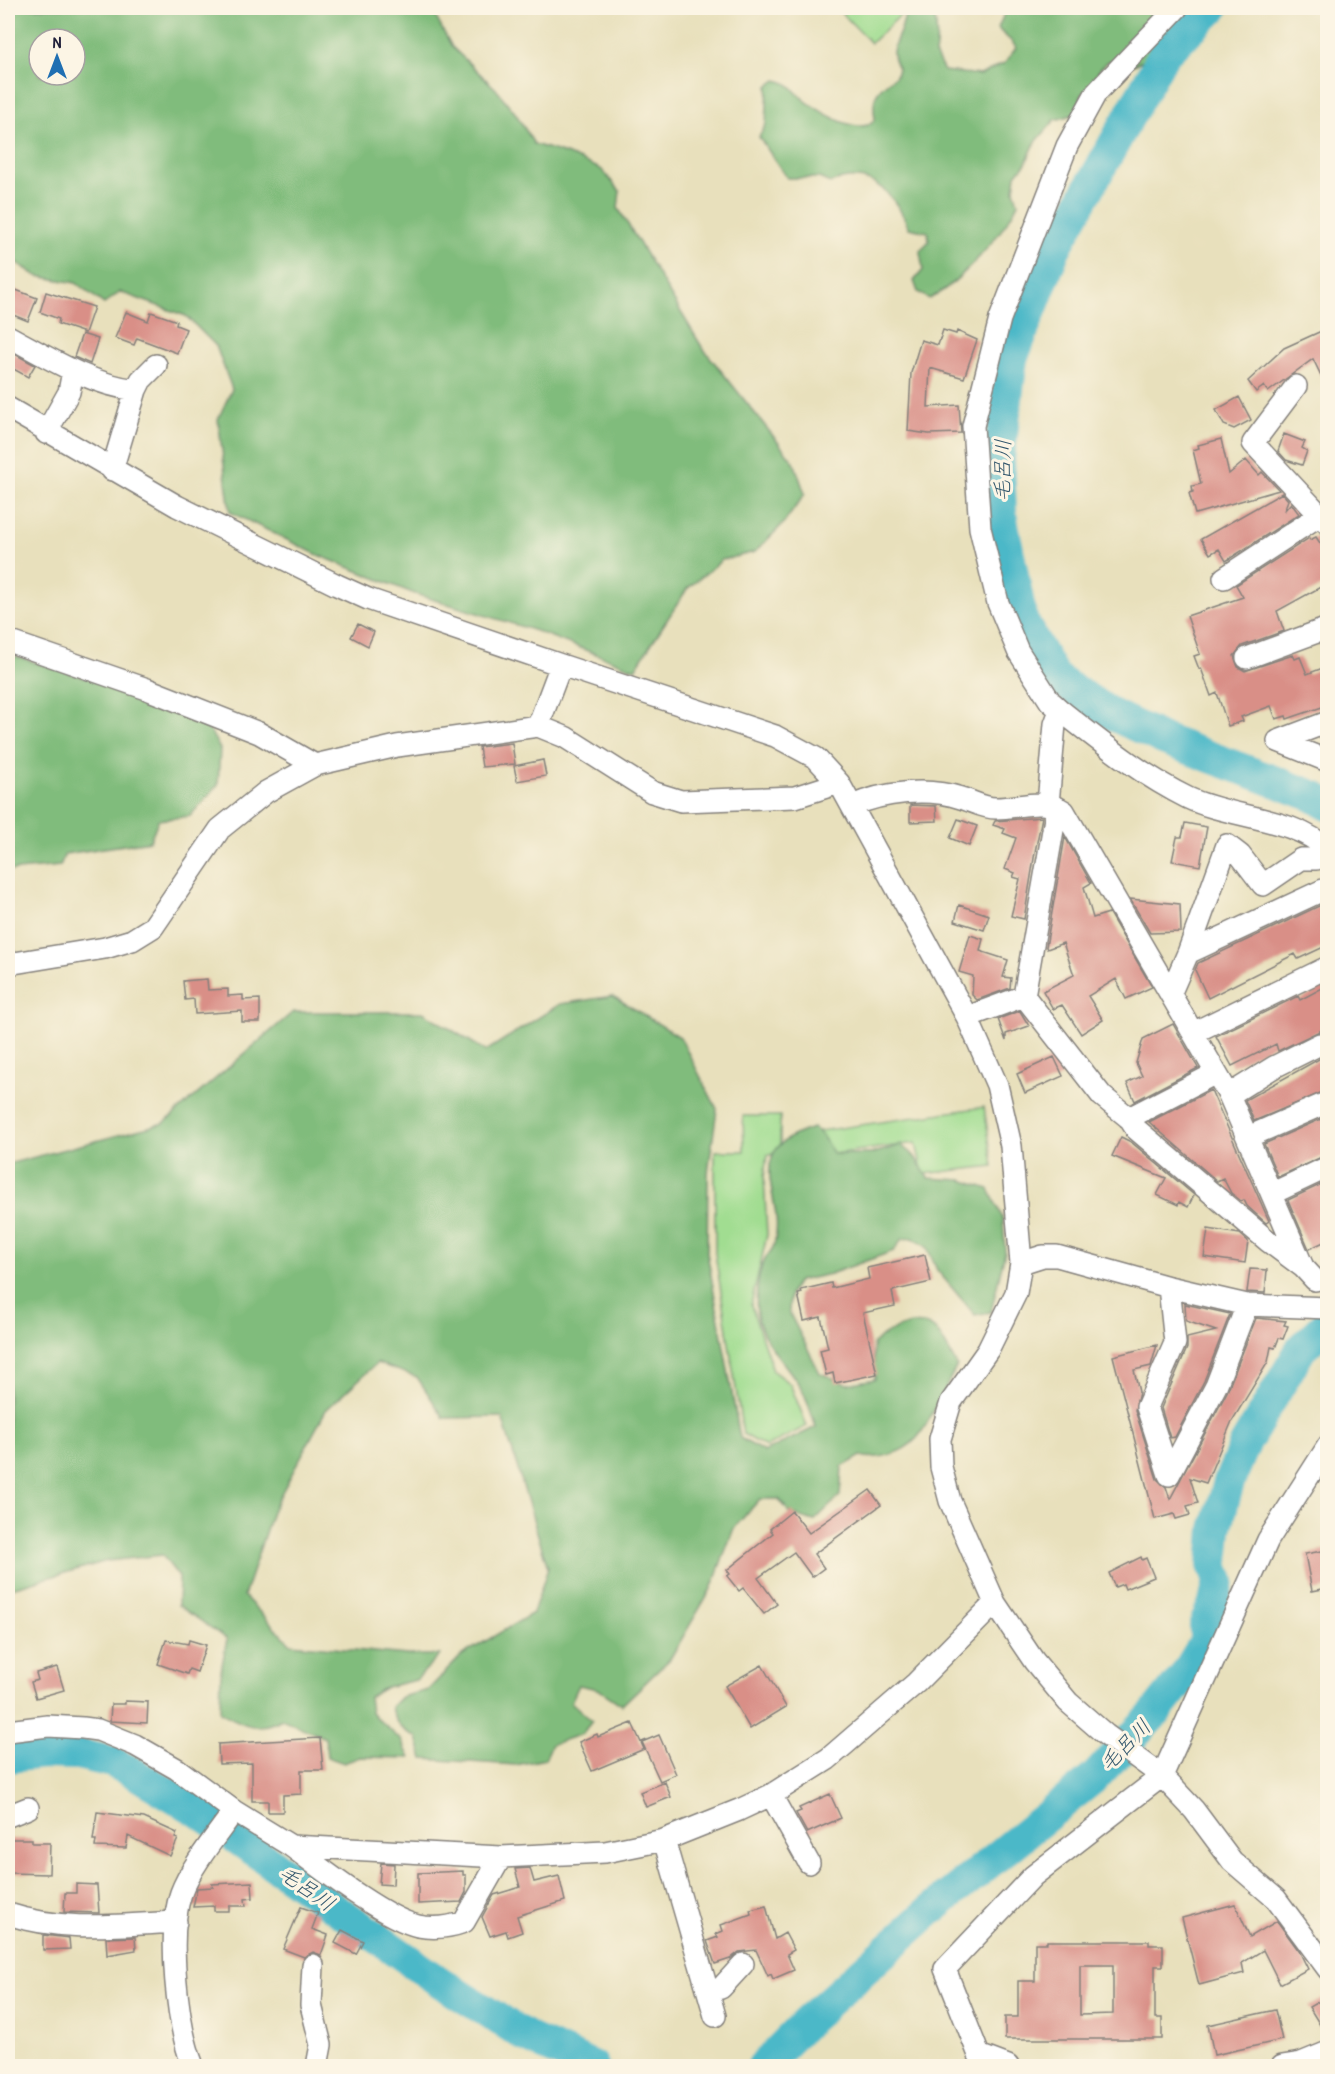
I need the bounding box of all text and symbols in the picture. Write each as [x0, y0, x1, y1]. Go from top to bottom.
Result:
north arrow [27, 27, 87, 87]
text: N [53, 31, 62, 53]
water label: 毛呂川 [987, 438, 1017, 502]
water label: 毛呂川 [1093, 1712, 1157, 1778]
water label: 毛呂川 [273, 1858, 341, 1918]

